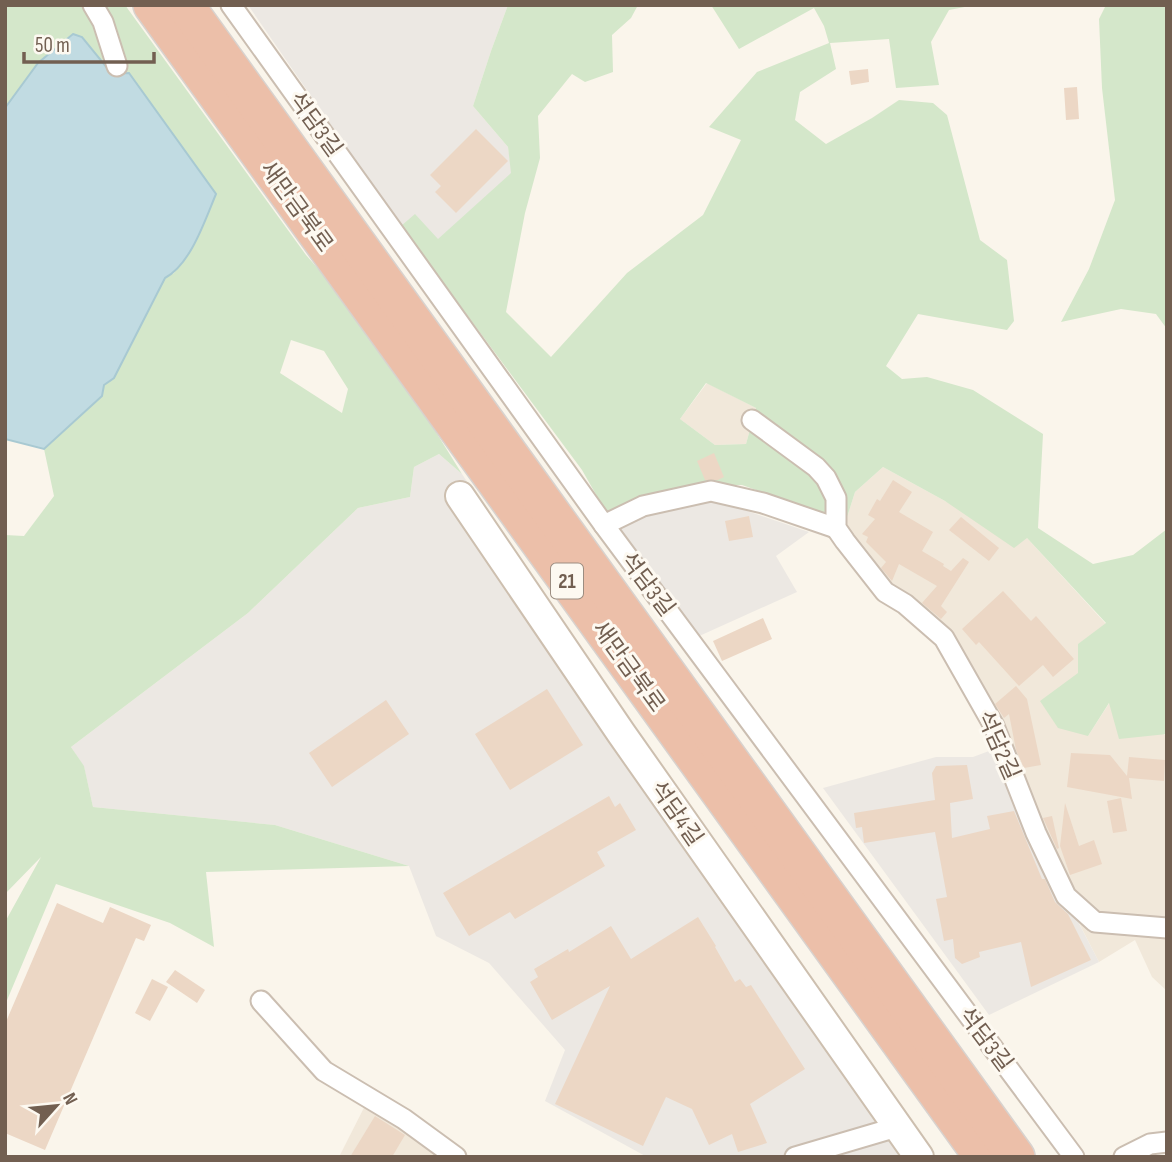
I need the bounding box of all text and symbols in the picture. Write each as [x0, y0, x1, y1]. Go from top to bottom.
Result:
scale bar [24, 21, 154, 65]
text: 50 m [35, 33, 70, 58]
street label: 석담3길 [282, 87, 348, 162]
street label: 새만금북로 [254, 156, 339, 258]
street label: 석담3길 [614, 547, 680, 622]
road number: 21 [551, 564, 583, 598]
street label: 새만금북로 [586, 616, 671, 718]
street label: 석담2길 [970, 706, 1026, 784]
street label: 석담4길 [644, 776, 709, 852]
street label: 석담3길 [952, 1002, 1018, 1077]
north arrow [21, 1071, 91, 1141]
text: N [57, 1089, 82, 1109]

